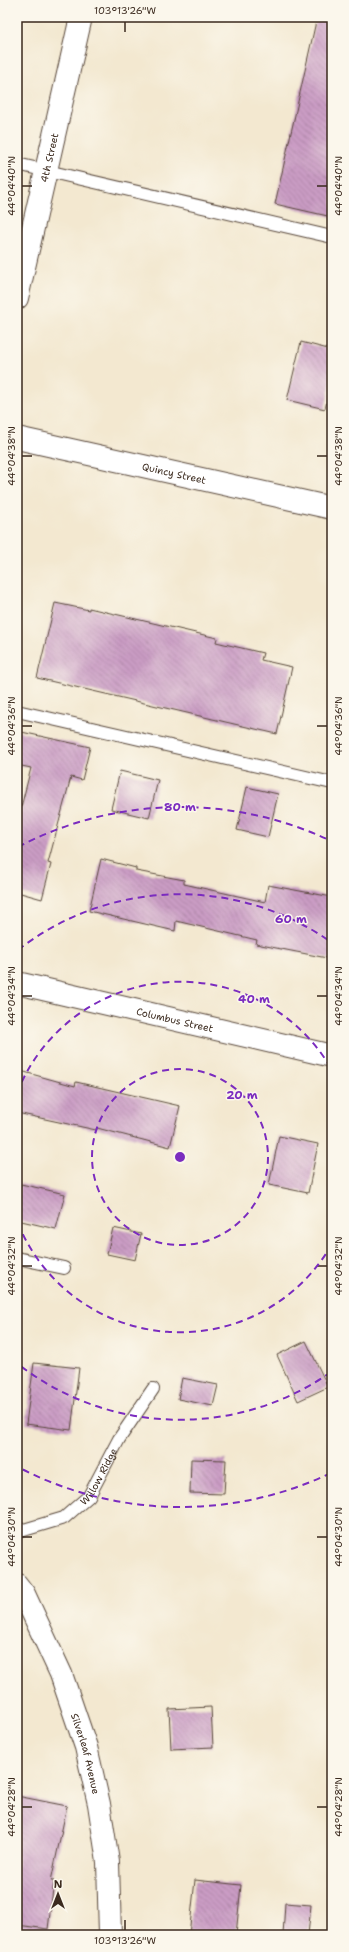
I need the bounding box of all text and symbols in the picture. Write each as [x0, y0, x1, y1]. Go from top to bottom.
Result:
text: 103°13'26"W [94, 4, 156, 17]
street label: 4th Street [37, 132, 61, 184]
text: 44°04'40"N [5, 156, 18, 216]
text: 44°04'40"N [332, 156, 345, 216]
text: 44°04'38"N [5, 426, 18, 486]
text: 44°04'38"N [332, 426, 345, 486]
street label: Quincy Street [141, 460, 207, 486]
text: 44°04'36"N [5, 696, 18, 756]
text: 44°04'36"N [332, 696, 345, 756]
text: 80 m [164, 799, 196, 815]
text: 60 m [275, 911, 307, 927]
text: 44°04'34"N [5, 966, 18, 1026]
text: 44°04'34"N [332, 966, 345, 1026]
text: 40 m [238, 991, 270, 1007]
street label: Columbus Street [135, 1004, 215, 1035]
text: 20 m [226, 1087, 258, 1103]
centre of rings [173, 1150, 187, 1164]
text: 44°04'32"N [5, 1236, 18, 1296]
text: 44°04'32"N [332, 1236, 345, 1296]
street label: Willow Ridge [77, 1445, 120, 1508]
text: 44°04'30"N [5, 1507, 18, 1567]
text: 44°04'30"N [332, 1507, 345, 1567]
street label: Silverleaf Avenue [68, 1711, 103, 1796]
text: 44°04'28"N [5, 1777, 18, 1837]
text: 44°04'28"N [332, 1777, 345, 1837]
north arrow [38, 1874, 78, 1914]
text: N [54, 1877, 63, 1892]
text: 103°13'26"W [94, 1934, 156, 1947]

